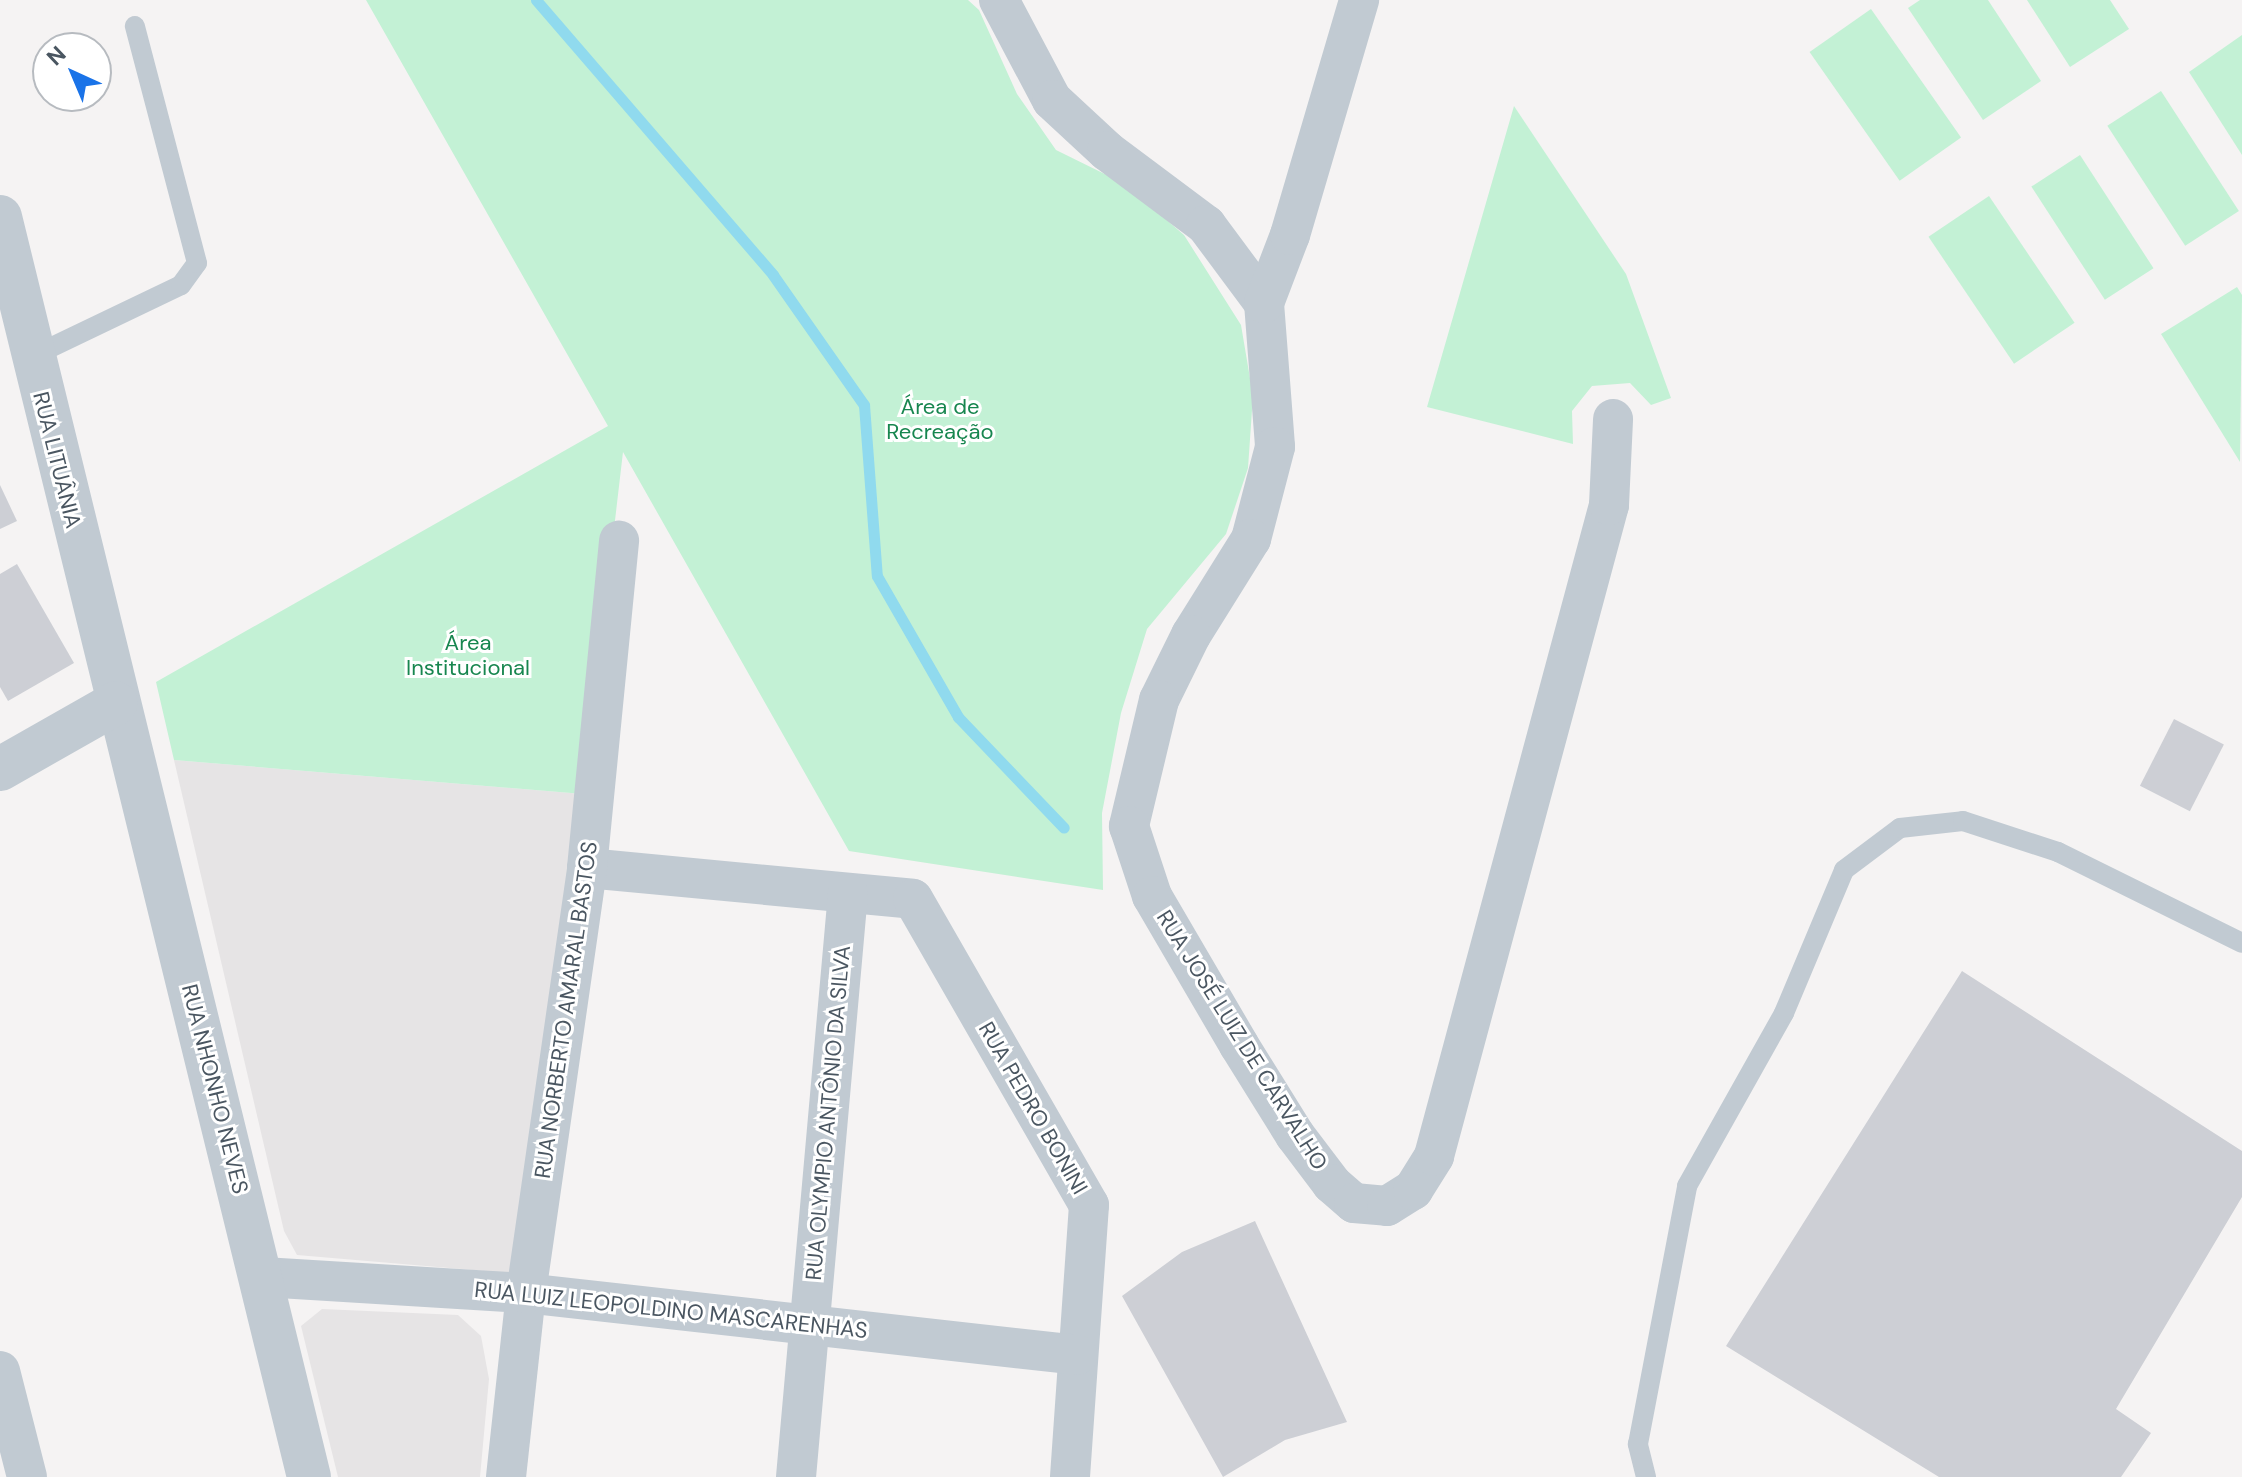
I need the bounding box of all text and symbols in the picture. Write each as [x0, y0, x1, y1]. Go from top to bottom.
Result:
north arrow [32, 32, 112, 112]
text: N [41, 40, 72, 72]
street label: RUA LITUÂNIA [27, 389, 87, 531]
park label: Área de Recreação [886, 393, 994, 444]
park label: Área Institucional [406, 629, 530, 680]
street label: RUA NORBERTO AMARAL BASTOS [529, 840, 603, 1180]
street label: RUA JOSÉ LUIZ DE CARVALHO [1151, 905, 1333, 1175]
street label: RUA OLYMPIO ANTÔNIO DA SILVA [800, 945, 856, 1281]
street label: RUA NHONHO NEVES [176, 981, 254, 1197]
street label: RUA PEDRO BONINI [973, 1017, 1093, 1199]
street label: RUA LUIZ LEOPOLDINO MASCARENHAS [473, 1276, 869, 1344]

